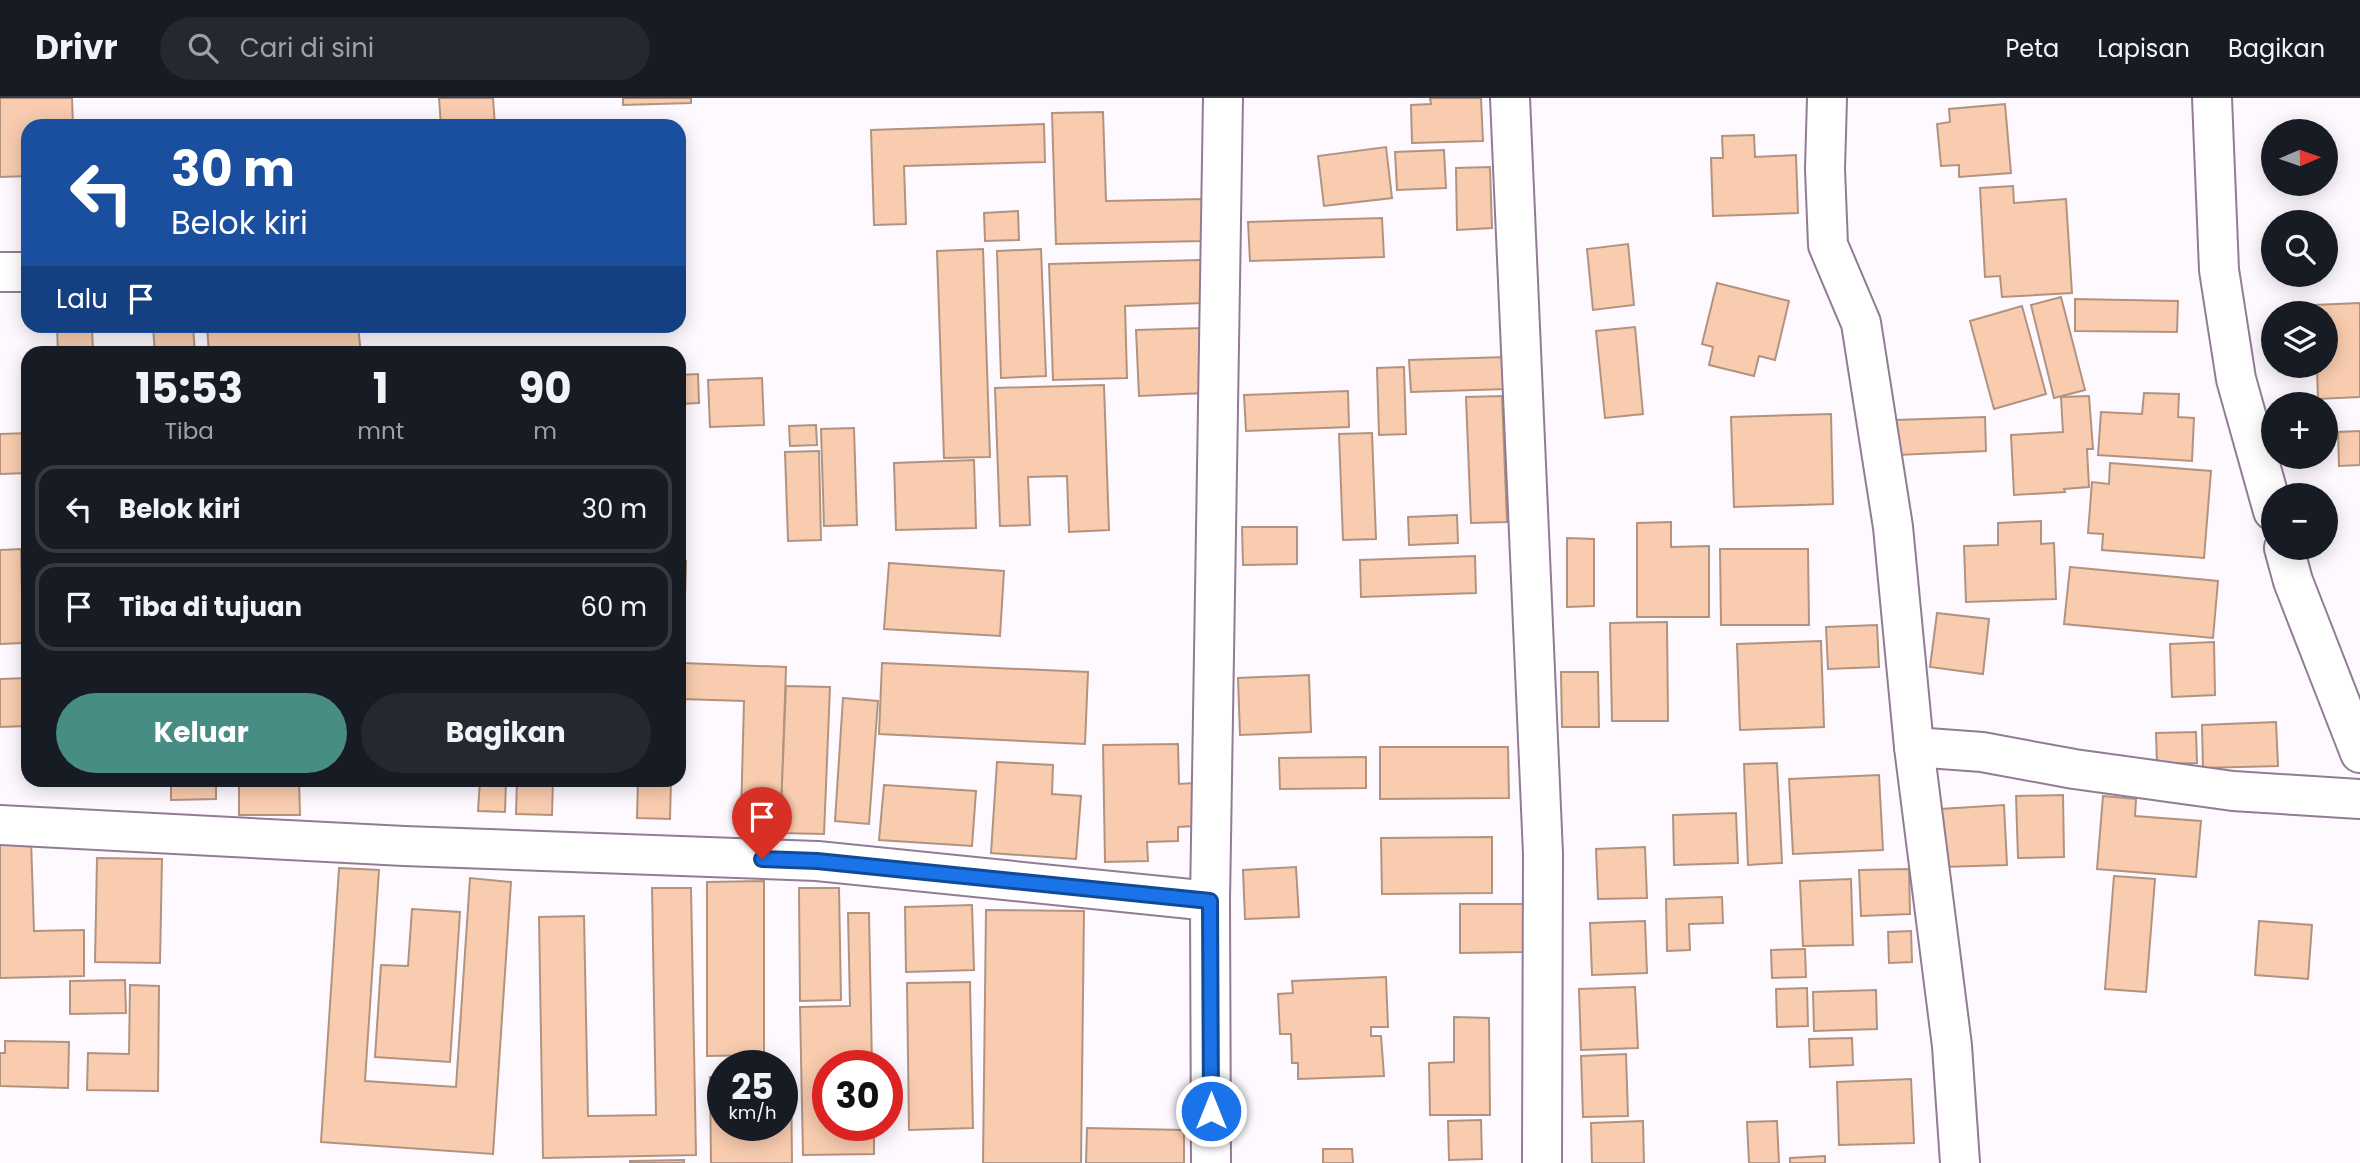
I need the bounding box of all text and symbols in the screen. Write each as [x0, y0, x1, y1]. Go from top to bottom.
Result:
search box [160, 17, 650, 80]
text: Drivr [35, 24, 118, 71]
icon: search [184, 29, 222, 67]
text: Cari di sini [240, 30, 374, 66]
text: Peta [2005, 32, 2059, 65]
text: Lapisan [2097, 32, 2190, 65]
text: Bagikan [2228, 32, 2325, 65]
north arrow [2261, 119, 2338, 196]
map controls [2261, 119, 2338, 560]
text: 30 m [171, 135, 295, 203]
icon: left [56, 147, 147, 238]
text: Belok kiri [171, 200, 308, 245]
button: search [2261, 210, 2338, 287]
icon: arrive [122, 280, 160, 318]
text: Lalu [56, 281, 108, 317]
button: layers [2261, 301, 2338, 378]
text: 15:53 [135, 359, 243, 418]
text: 1 [373, 359, 389, 418]
text: 90 [518, 359, 572, 418]
button: + [2261, 392, 2338, 469]
text: Tiba [165, 415, 214, 447]
text: mnt [357, 415, 404, 447]
text: m [533, 415, 557, 447]
button: − [2261, 483, 2338, 560]
icon: left [60, 490, 98, 528]
text: Belok kiri [119, 491, 241, 527]
text: 30 m [582, 491, 647, 527]
icon: arrive [60, 588, 98, 626]
text: Tiba di tujuan [119, 589, 302, 625]
text: 60 m [580, 589, 647, 625]
button: Keluar [56, 693, 347, 773]
button: Bagikan [361, 693, 651, 773]
pin [732, 787, 792, 859]
icon: arrive [743, 798, 781, 836]
speed limit sign: 30 [812, 1050, 903, 1141]
text: 25 [731, 1062, 774, 1111]
position arrow [1174, 1074, 1248, 1148]
text: km/h [729, 1100, 776, 1125]

